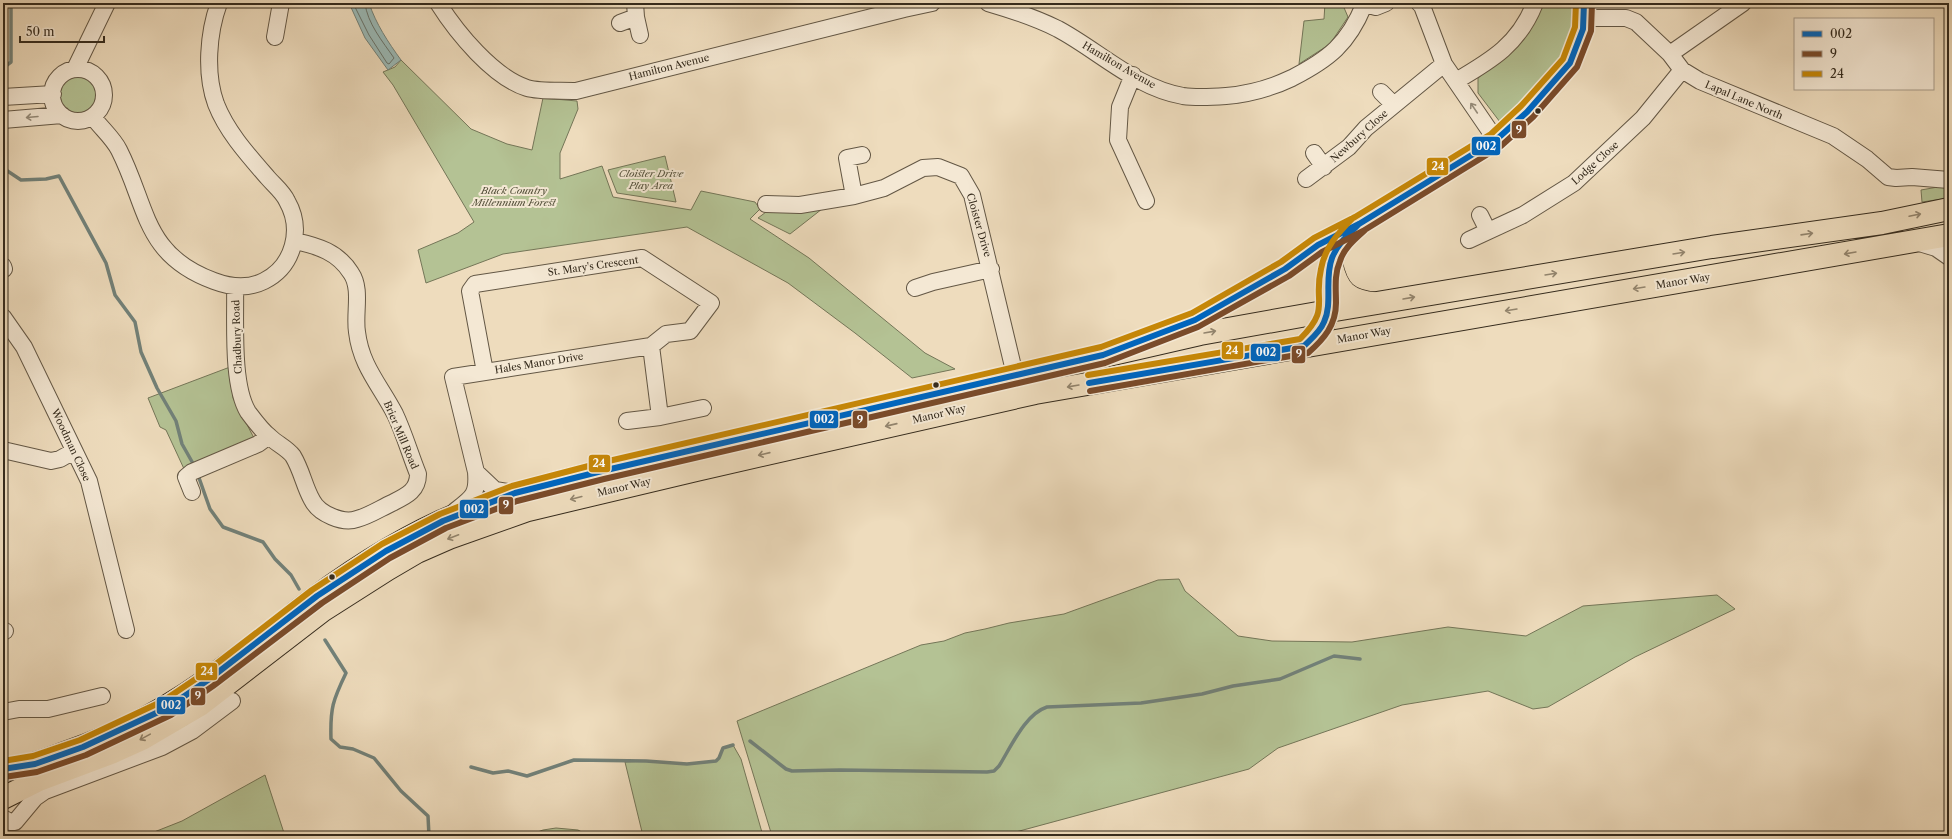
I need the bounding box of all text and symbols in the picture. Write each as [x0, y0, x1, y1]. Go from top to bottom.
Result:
scale bar [20, 18, 104, 44]
legend [1794, 18, 1934, 90]
text: 50 m [26, 24, 55, 39]
text: 002 [1830, 26, 1852, 41]
street label: Hamilton Avenue [1080, 39, 1158, 92]
text: 9 [1830, 46, 1837, 61]
street label: Hamilton Avenue [627, 51, 711, 83]
text: 24 [1830, 66, 1844, 81]
street label: Lapal Lane North [1703, 78, 1786, 123]
one-way arrow [1470, 103, 1478, 114]
unlabelled marker [1533, 106, 1543, 116]
street label: Newbury Close [1328, 107, 1391, 165]
one-way arrow [26, 114, 39, 121]
line badge: 9 [1511, 120, 1527, 139]
text: 9 [1516, 123, 1523, 137]
line badge: 002 [1471, 136, 1501, 156]
street label: Lodge Close [1569, 138, 1622, 188]
text: 002 [1476, 139, 1497, 153]
line badge: 24 [1426, 157, 1449, 176]
text: 24 [1431, 159, 1445, 173]
park label: Cloister Drive Play Area [619, 167, 684, 192]
park label: Black Country Millennium Forest [471, 184, 556, 209]
street label: Cloister Drive [964, 192, 994, 259]
one-way arrow [1908, 211, 1921, 219]
one-way arrow [1801, 230, 1814, 238]
one-way arrow [1672, 248, 1685, 256]
one-way arrow [1844, 249, 1857, 257]
street label: St. Mary's Crescent [547, 253, 640, 279]
one-way arrow [1544, 270, 1557, 278]
street label: Manor Way [1655, 270, 1711, 292]
one-way arrow [1633, 284, 1646, 292]
one-way arrow [1402, 294, 1415, 302]
street label: Chadbury Road [229, 300, 245, 374]
one-way arrow [1505, 306, 1518, 314]
street label: Manor Way [1336, 324, 1392, 346]
one-way arrow [1203, 328, 1216, 336]
line badge: 24 [1221, 341, 1244, 360]
text: 24 [1225, 343, 1239, 357]
line badge: 002 [1250, 343, 1281, 362]
text: 002 [1256, 345, 1277, 359]
line badge: 9 [1291, 345, 1306, 364]
text: 9 [1296, 347, 1303, 361]
street label: Hales Manor Drive [494, 350, 585, 376]
unlabelled marker [931, 380, 941, 390]
one-way arrow [1067, 382, 1080, 390]
street label: Brier Mill Road [381, 399, 421, 471]
street label: Manor Way [911, 401, 967, 426]
street label: Woodman Close [48, 406, 94, 484]
line badge: 002 [809, 410, 839, 429]
line badge: 9 [852, 410, 868, 429]
text: 002 [814, 412, 835, 426]
text: 9 [857, 413, 864, 427]
one-way arrow [885, 422, 898, 430]
one-way arrow [758, 451, 771, 459]
line badge: 24 [588, 454, 611, 473]
text: 24 [592, 456, 606, 470]
street label: Manor Way [596, 474, 652, 499]
one-way arrow [570, 495, 583, 503]
line badge: 9 [498, 496, 514, 515]
text: 9 [503, 498, 510, 512]
line badge: 002 [459, 499, 489, 519]
text: 002 [464, 502, 485, 516]
one-way arrow [447, 534, 459, 542]
unlabelled marker [327, 572, 337, 582]
line badge: 24 [195, 662, 218, 681]
text: 24 [200, 664, 214, 678]
line badge: 9 [190, 687, 206, 706]
text: 9 [195, 689, 202, 703]
line badge: 002 [156, 696, 186, 715]
text: 002 [161, 698, 182, 712]
one-way arrow [139, 733, 151, 741]

